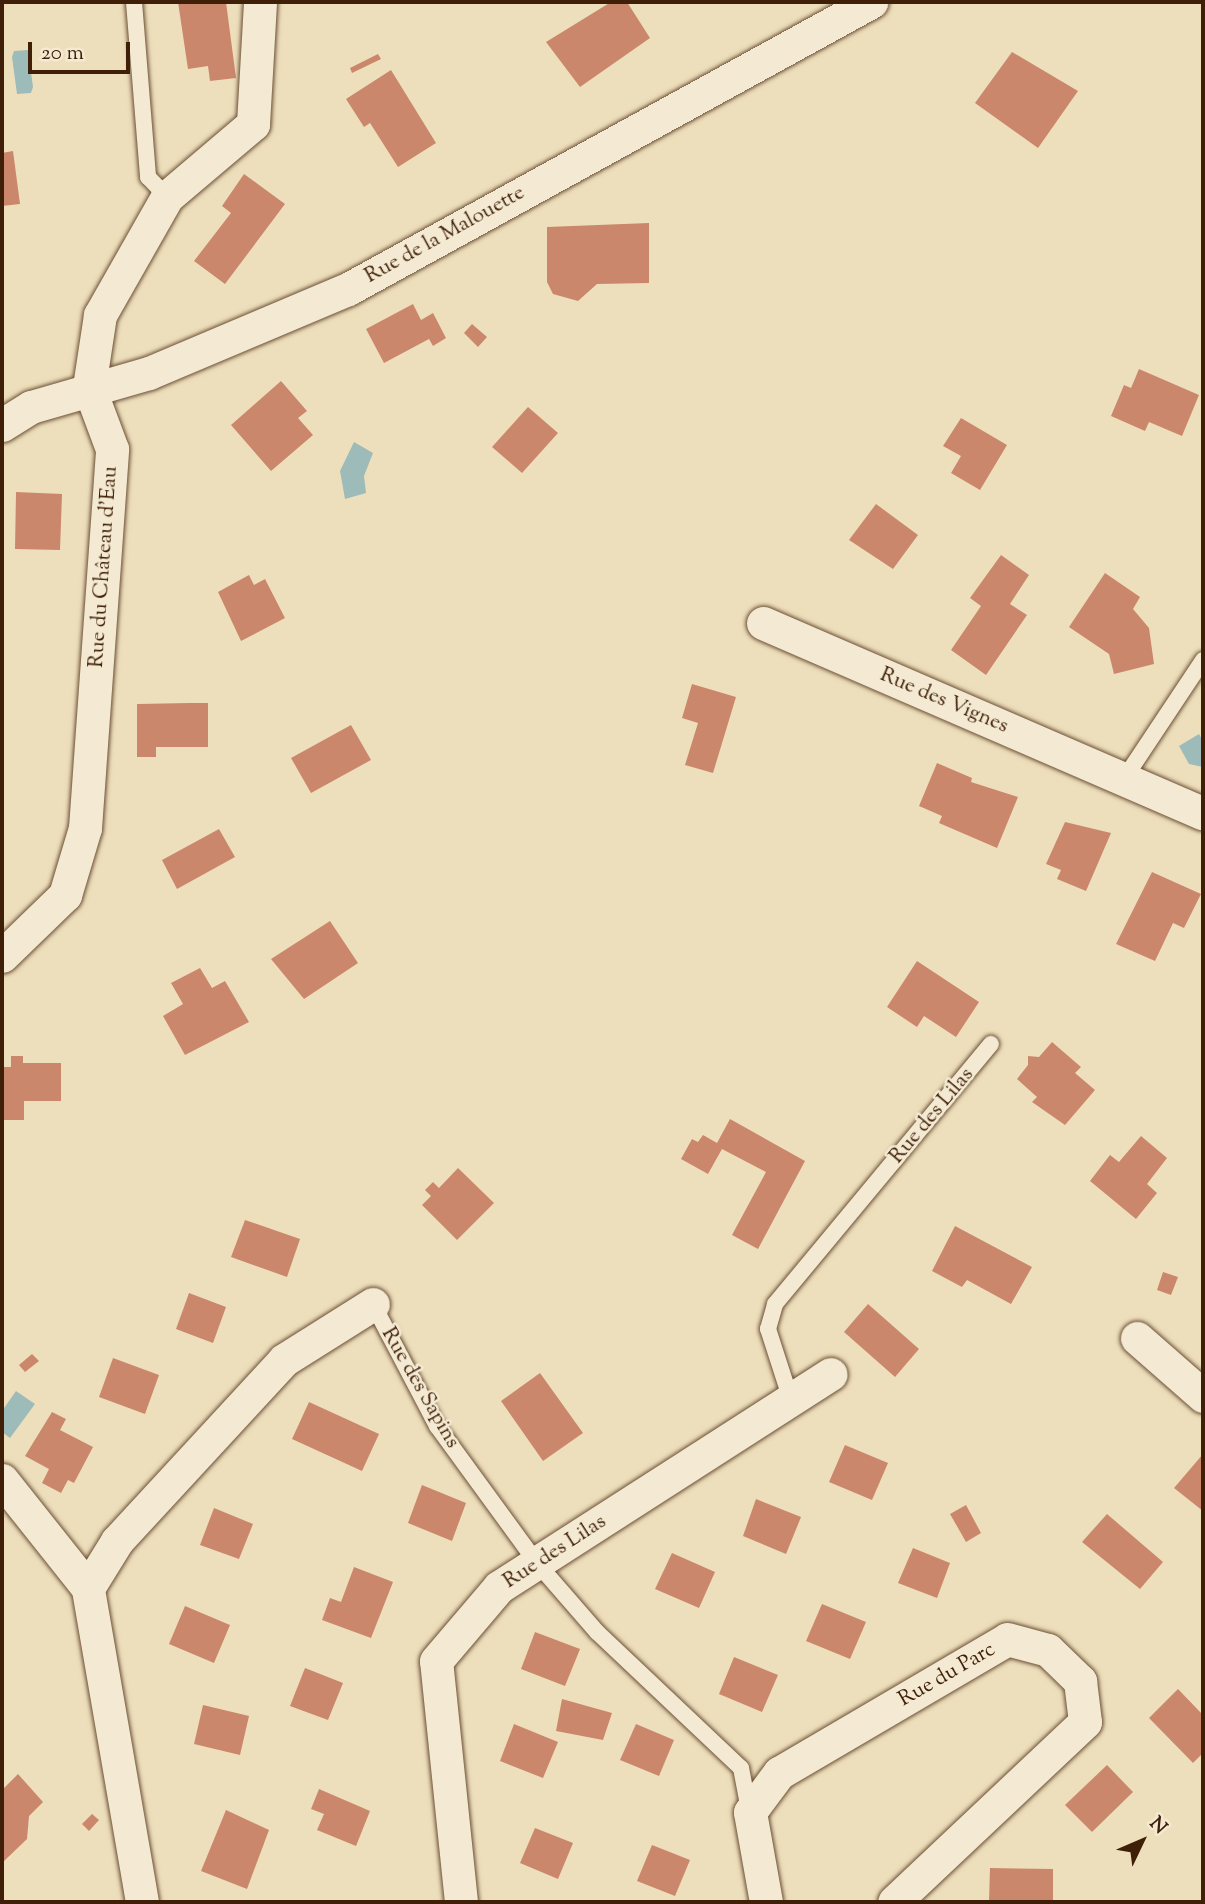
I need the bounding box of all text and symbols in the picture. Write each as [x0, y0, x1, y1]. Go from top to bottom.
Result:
scale bar [32, 28, 133, 72]
text: 20 m [41, 39, 84, 69]
street label: Rue de la Malouette [361, 181, 529, 289]
street label: Rue du Château d'Eau [84, 465, 124, 669]
street label: Rue des Vignes [876, 663, 1012, 739]
street label: Rue des Lilas [885, 1063, 979, 1169]
street label: Rue des Sapins [375, 1323, 465, 1453]
street label: Rue des Lilas [499, 1509, 611, 1595]
street label: Rue du Parc [894, 1637, 1000, 1713]
north arrow [1107, 1806, 1177, 1876]
text: N [1142, 1811, 1172, 1841]

